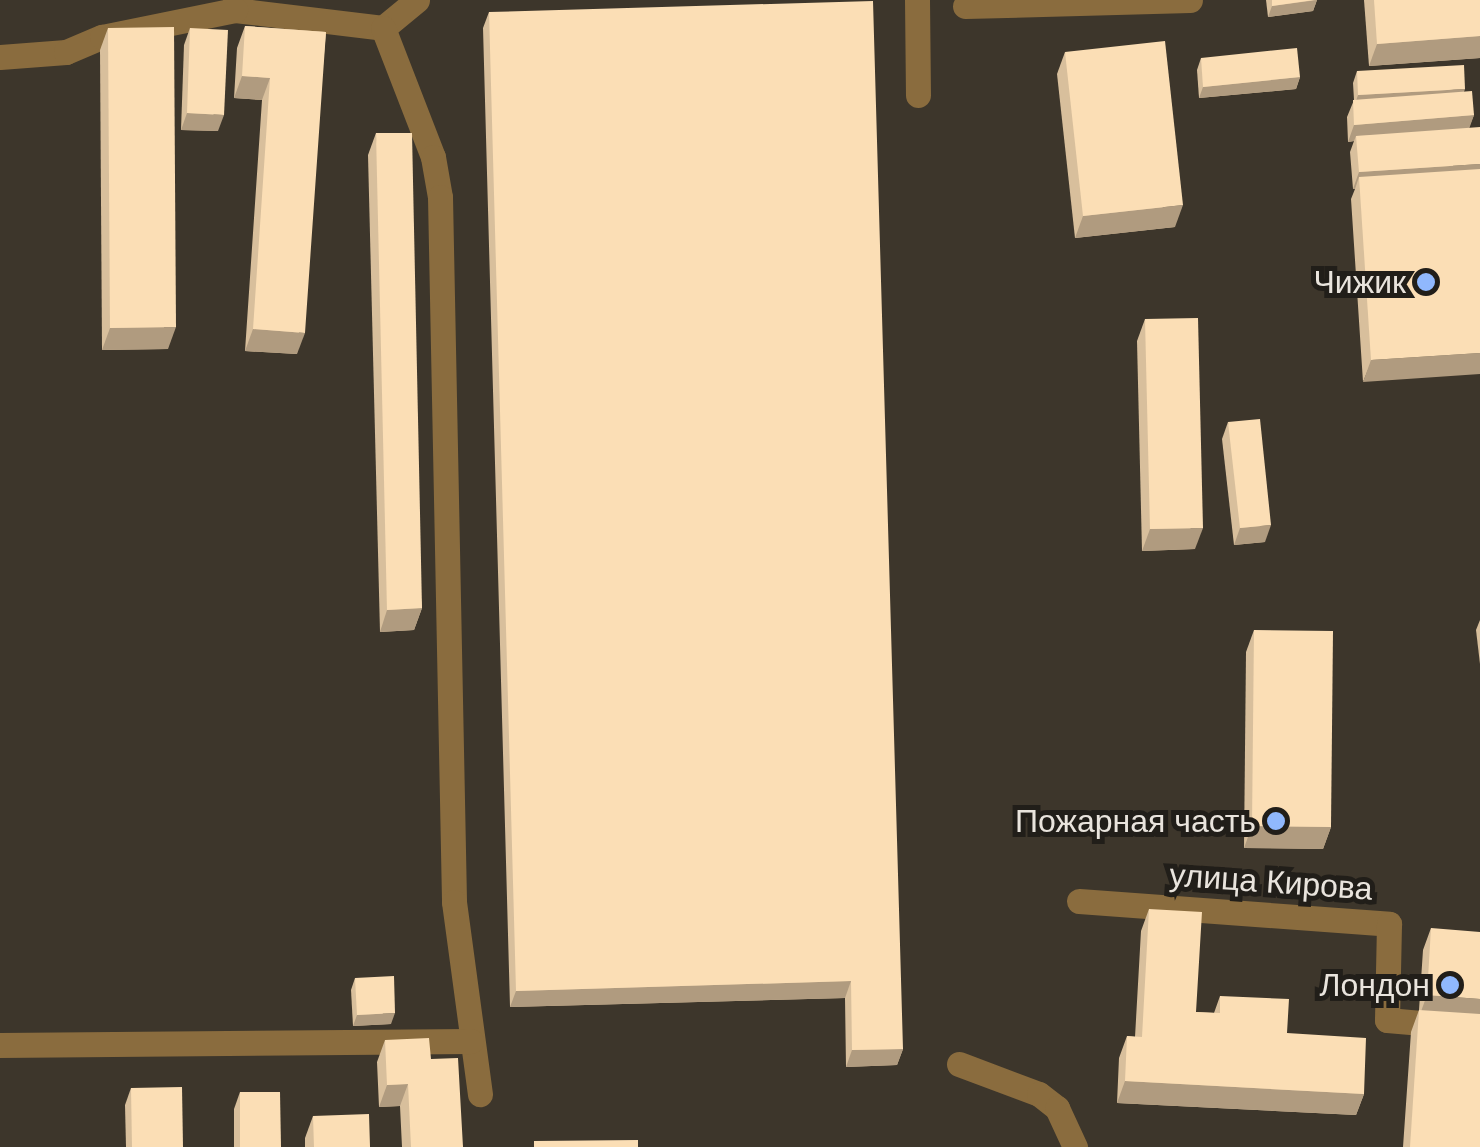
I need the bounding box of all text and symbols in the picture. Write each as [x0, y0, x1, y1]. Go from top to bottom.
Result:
place label: Чижик [1314, 263, 1406, 301]
marker: Чижик [1415, 271, 1437, 293]
place label: Пожарная часть [1015, 802, 1256, 840]
marker: Пожарная часть [1265, 810, 1287, 832]
street label: улица Кирова [1168, 856, 1374, 908]
place label: Лондон [1319, 966, 1430, 1004]
marker: Лондон [1439, 974, 1461, 996]

